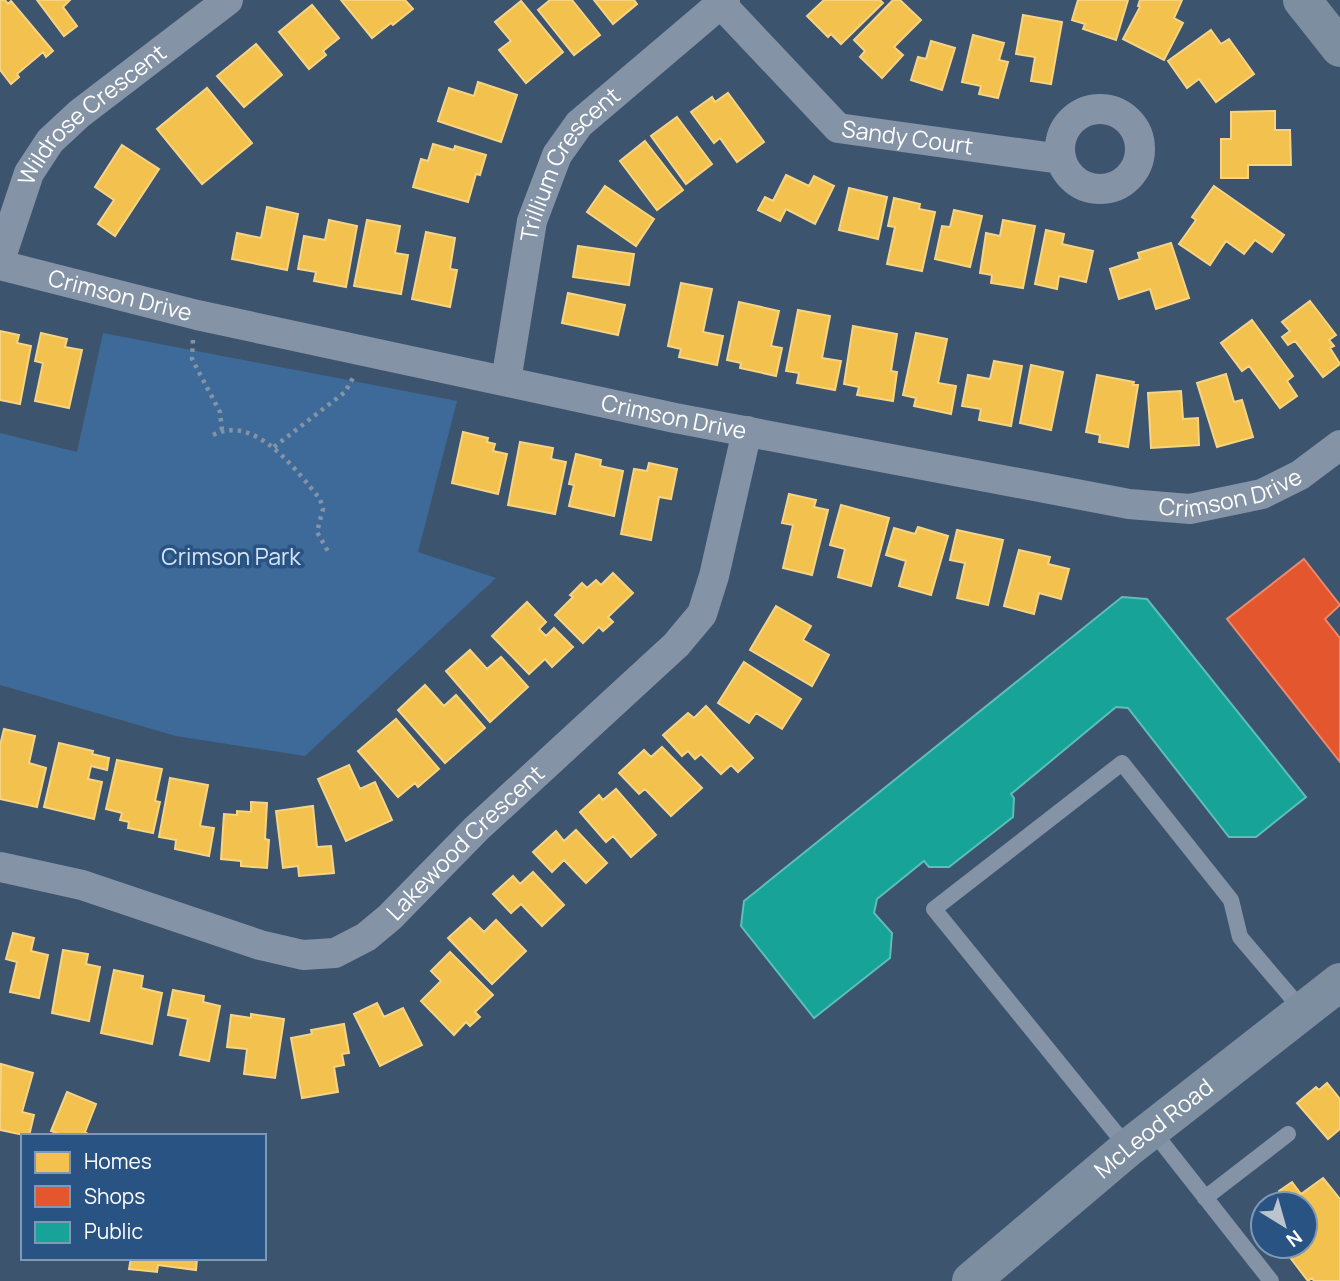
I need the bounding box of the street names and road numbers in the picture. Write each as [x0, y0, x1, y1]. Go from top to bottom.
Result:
street label: Wildrose Crescent [9, 36, 172, 189]
street label: Trillium Crescent [512, 79, 627, 244]
street label: Sandy Court [840, 112, 975, 162]
street label: Crimson Drive [45, 261, 196, 328]
street label: Crimson Drive [599, 386, 749, 446]
street label: Crimson Drive [1158, 460, 1307, 524]
street label: Lakewood Crescent [379, 757, 551, 927]
street label: McLeod Road [1087, 1070, 1219, 1185]

